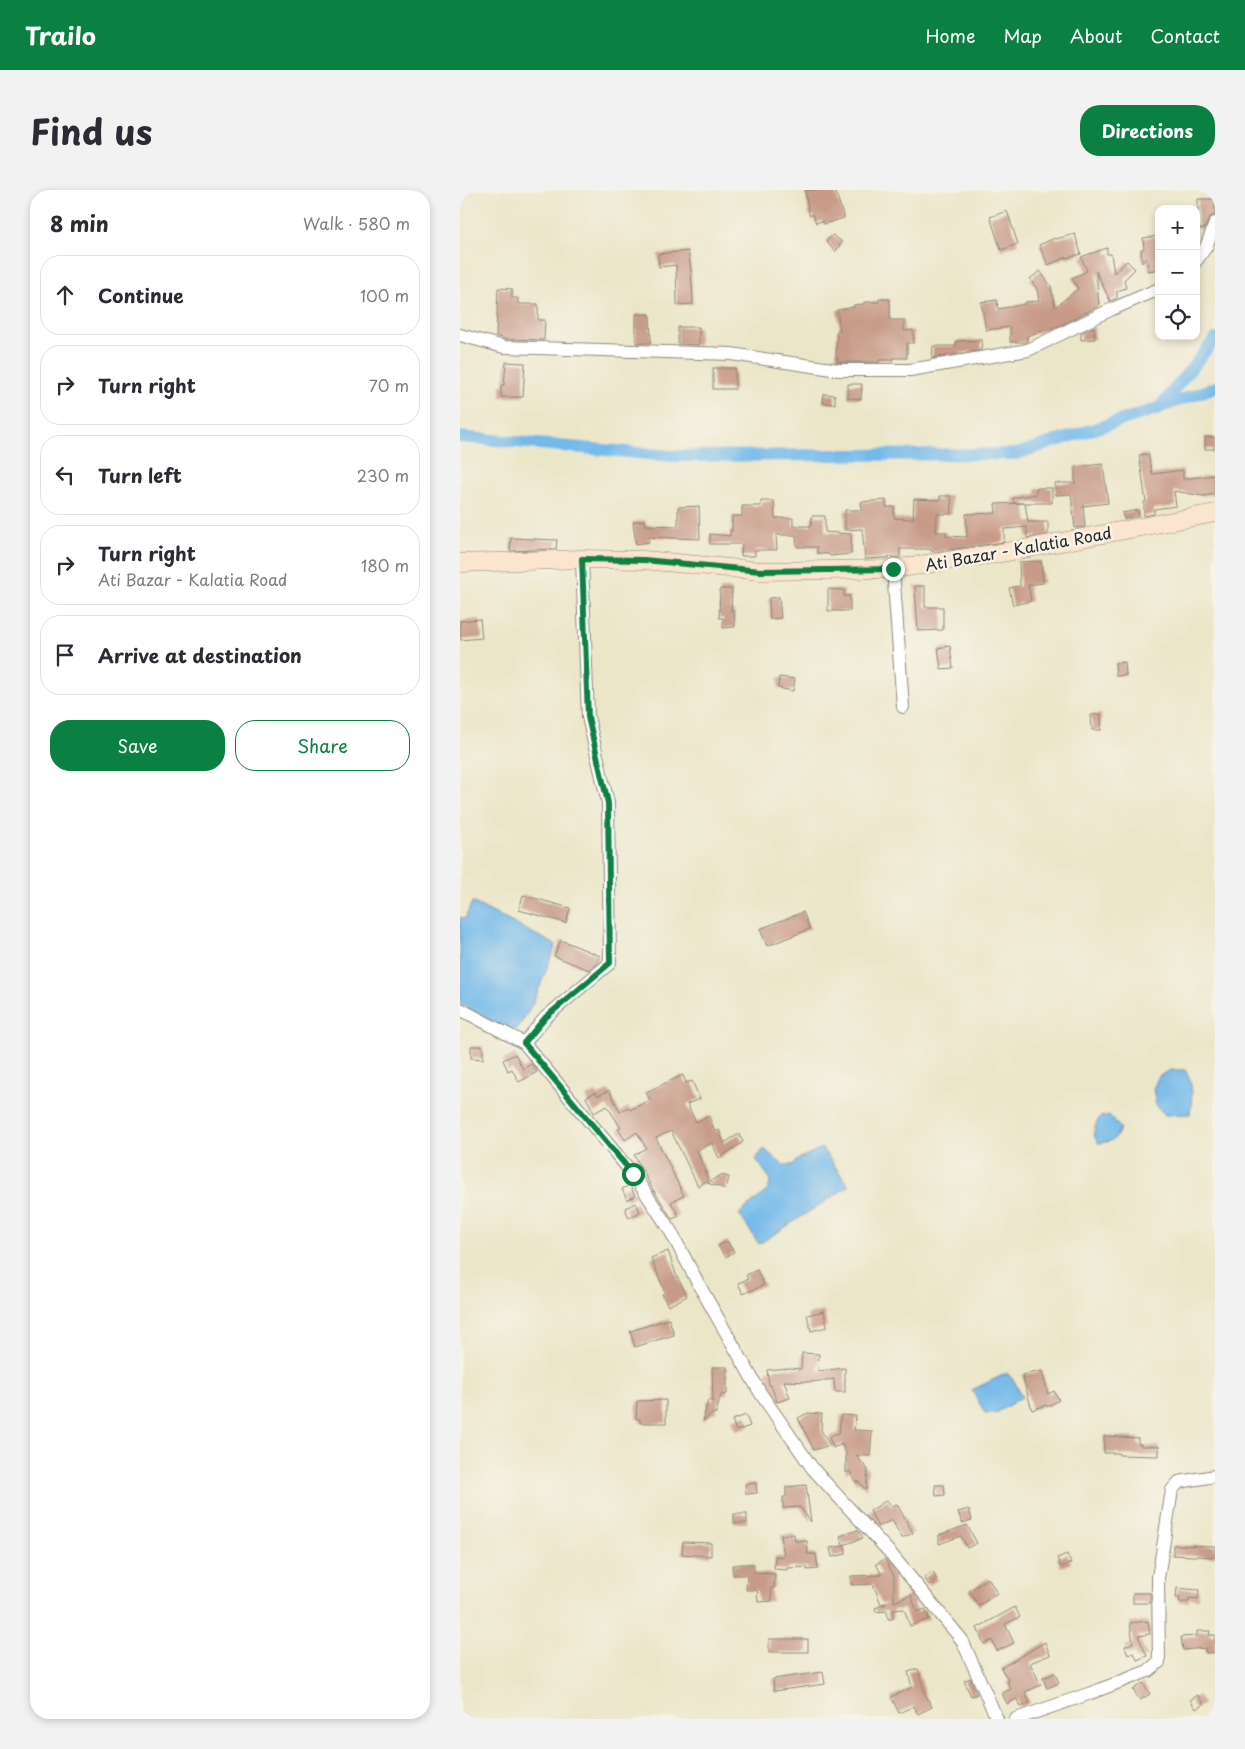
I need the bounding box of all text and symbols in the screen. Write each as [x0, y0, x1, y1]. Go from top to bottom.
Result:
text: Trailo [25, 17, 96, 53]
text: Home [925, 22, 975, 49]
text: Map [1003, 22, 1042, 49]
text: About [1070, 22, 1122, 49]
text: Contact [1150, 22, 1220, 49]
text: Find us [30, 104, 152, 157]
button: Directions [1080, 105, 1215, 156]
map controls [1155, 205, 1200, 340]
button: + [1155, 205, 1200, 250]
text: 8 min [50, 207, 109, 239]
text: Walk · 580 m [303, 211, 410, 235]
button: − [1155, 250, 1200, 295]
icon: ahead [51, 281, 79, 309]
text: Continue [98, 281, 184, 309]
text: 100 m [360, 283, 409, 307]
button: locate [1155, 295, 1200, 340]
icon: right [51, 371, 79, 399]
text: Turn right [98, 371, 196, 399]
text: 70 m [369, 373, 409, 397]
icon: left [51, 461, 79, 489]
text: Turn left [98, 461, 182, 489]
text: 230 m [357, 463, 409, 487]
street label: Ati Bazar - Kalatia Road [923, 520, 1113, 576]
text: Turn right [98, 539, 196, 567]
icon: right [51, 551, 79, 579]
text: 180 m [361, 553, 409, 577]
route end [882, 558, 905, 581]
text: Ati Bazar - Kalatia Road [98, 567, 287, 591]
icon: arrive [51, 641, 79, 669]
text: Arrive at destination [98, 641, 302, 669]
button: Save [50, 720, 225, 771]
button: Share [235, 720, 410, 771]
route start [622, 1163, 645, 1186]

